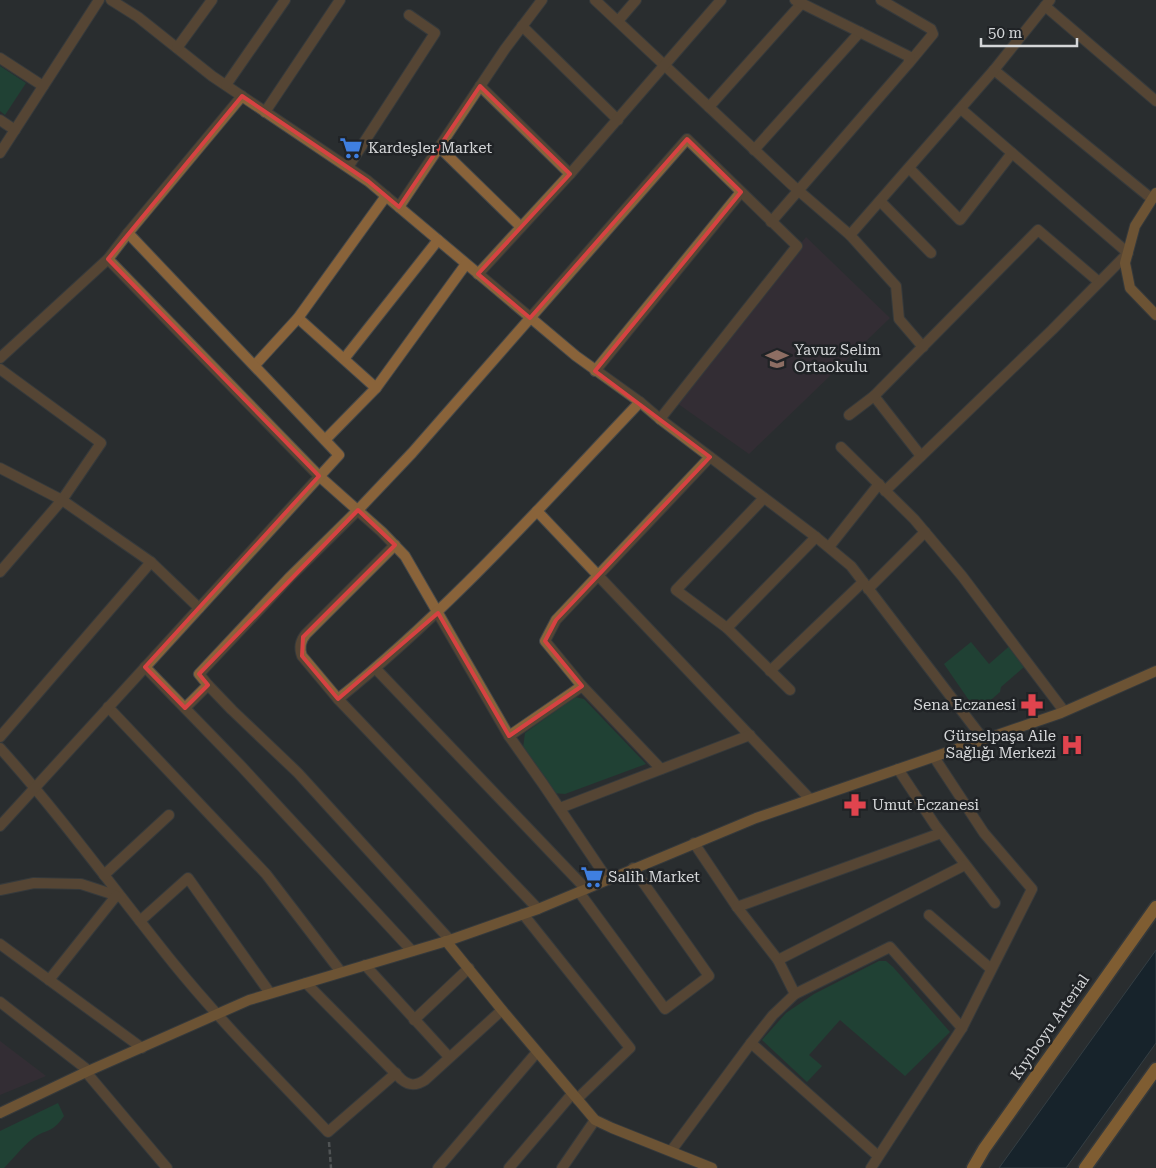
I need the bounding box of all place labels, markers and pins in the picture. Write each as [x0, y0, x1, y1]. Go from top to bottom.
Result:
supermarket icon: Kardeşler Market [338, 135, 364, 161]
place label: Kardeşler Market [368, 139, 492, 157]
place label: Yavuz Selim Ortaokulu [794, 341, 881, 376]
school or university icon: Yavuz Selim Ortaokulu [764, 346, 790, 372]
pharmacy icon: Sena Eczanesi [1019, 692, 1045, 718]
place label: Sena Eczanesi [914, 696, 1016, 714]
place label: Gürselpaşa Aile Sağlığı Merkezi [944, 727, 1056, 762]
hospital icon: Gürselpaşa Aile Sağlığı Merkezi [1059, 732, 1085, 758]
pharmacy icon: Umut Eczanesi [842, 792, 868, 818]
place label: Umut Eczanesi [872, 796, 979, 814]
supermarket icon: Salih Market [579, 864, 605, 890]
place label: Salih Market [608, 868, 700, 886]

